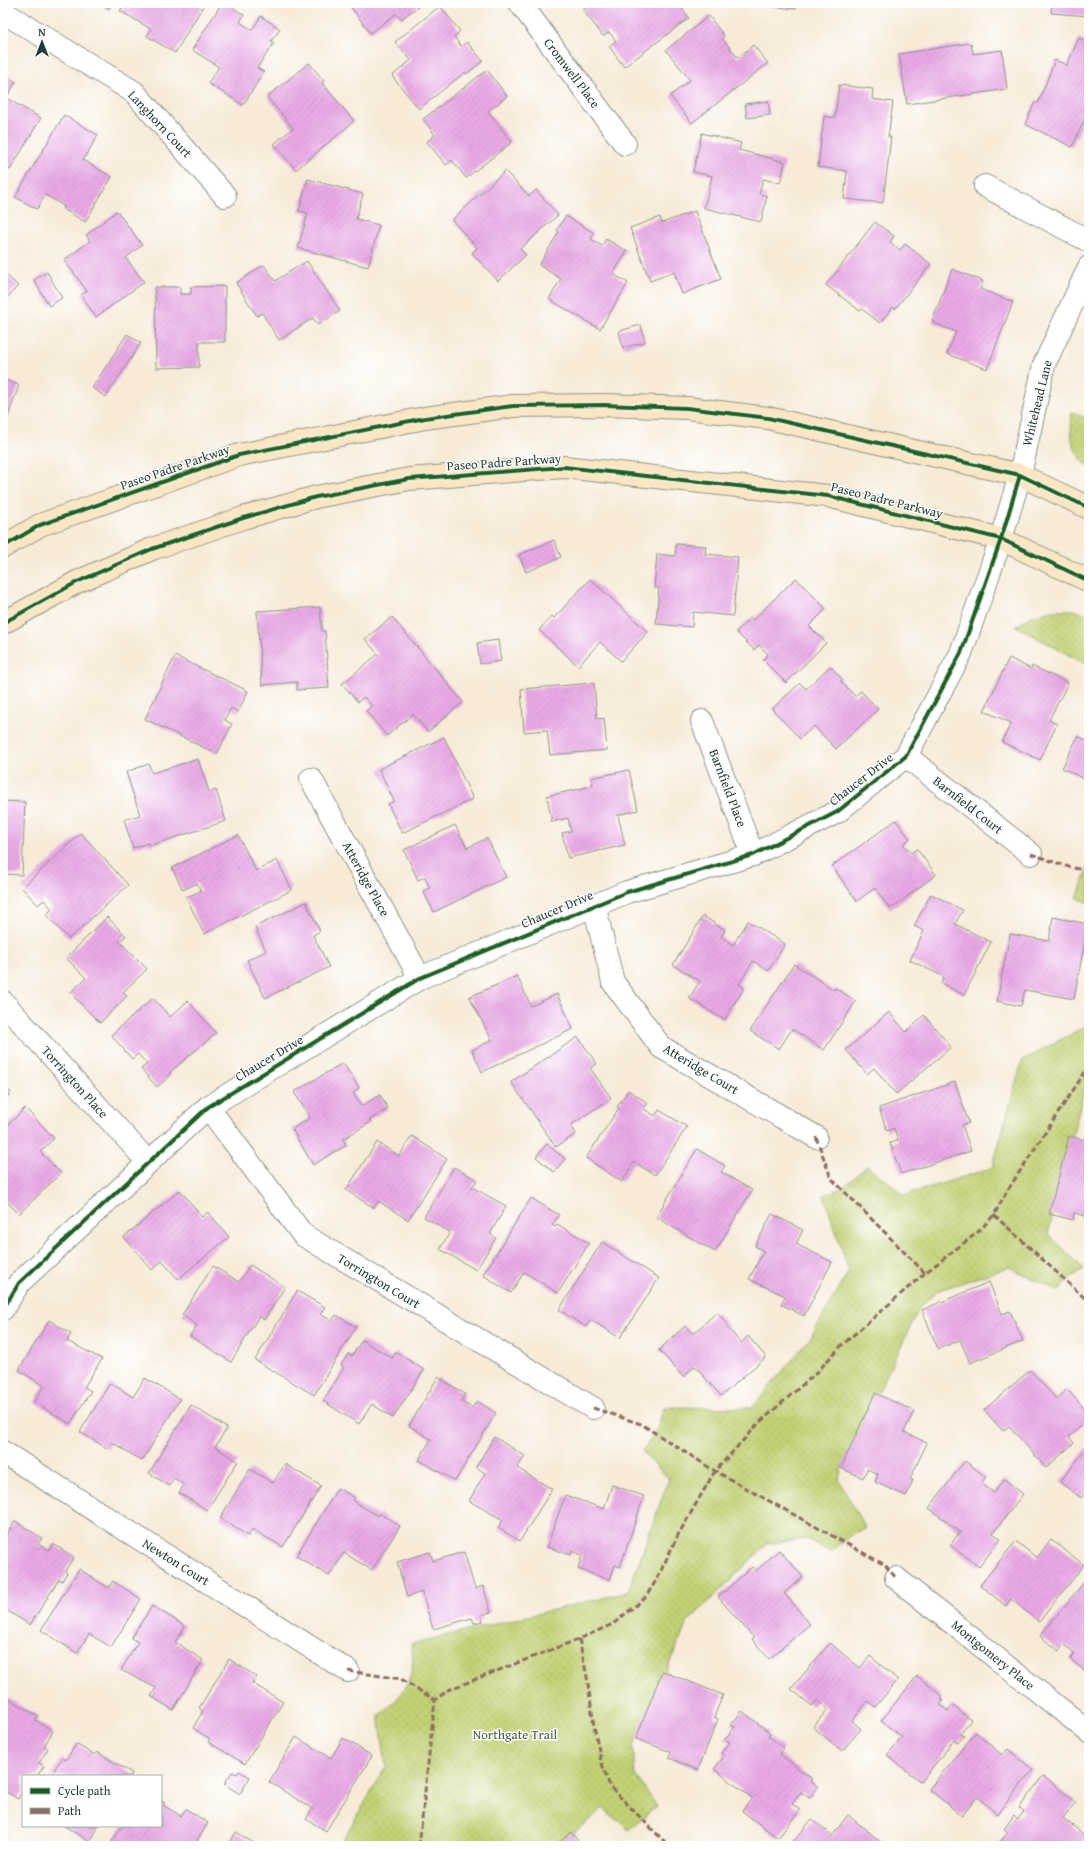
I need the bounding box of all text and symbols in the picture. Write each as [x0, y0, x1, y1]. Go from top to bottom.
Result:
north arrow [22, 22, 62, 62]
text: N [38, 24, 46, 40]
street label: Cromwell Place [539, 34, 605, 112]
street label: Langhorn Court [124, 86, 197, 162]
street label: Whitehead Lane [1017, 358, 1057, 448]
street label: Paseo Padre Parkway [118, 439, 233, 495]
street label: Paseo Padre Parkway [446, 448, 562, 475]
street label: Paseo Padre Parkway [829, 477, 946, 523]
street label: Barnfield Place [704, 746, 752, 830]
street label: Chaucer Drive [825, 748, 897, 810]
street label: Barnfield Court [929, 772, 1007, 839]
street label: Atteridge Place [338, 838, 394, 920]
street label: Chaucer Drive [518, 885, 596, 933]
street label: Chaucer Drive [231, 1030, 307, 1086]
street label: Atteridge Court [660, 1039, 743, 1099]
street label: Torrington Place [37, 1042, 113, 1122]
street label: Torrington Court [334, 1249, 424, 1313]
street label: Newton Court [139, 1534, 214, 1590]
street label: Montgomery Place [947, 1615, 1039, 1695]
park label: Northgate Trail [473, 1725, 558, 1744]
legend [22, 1775, 162, 1827]
text: Cycle path [58, 1782, 111, 1799]
text: Path [58, 1802, 81, 1819]

